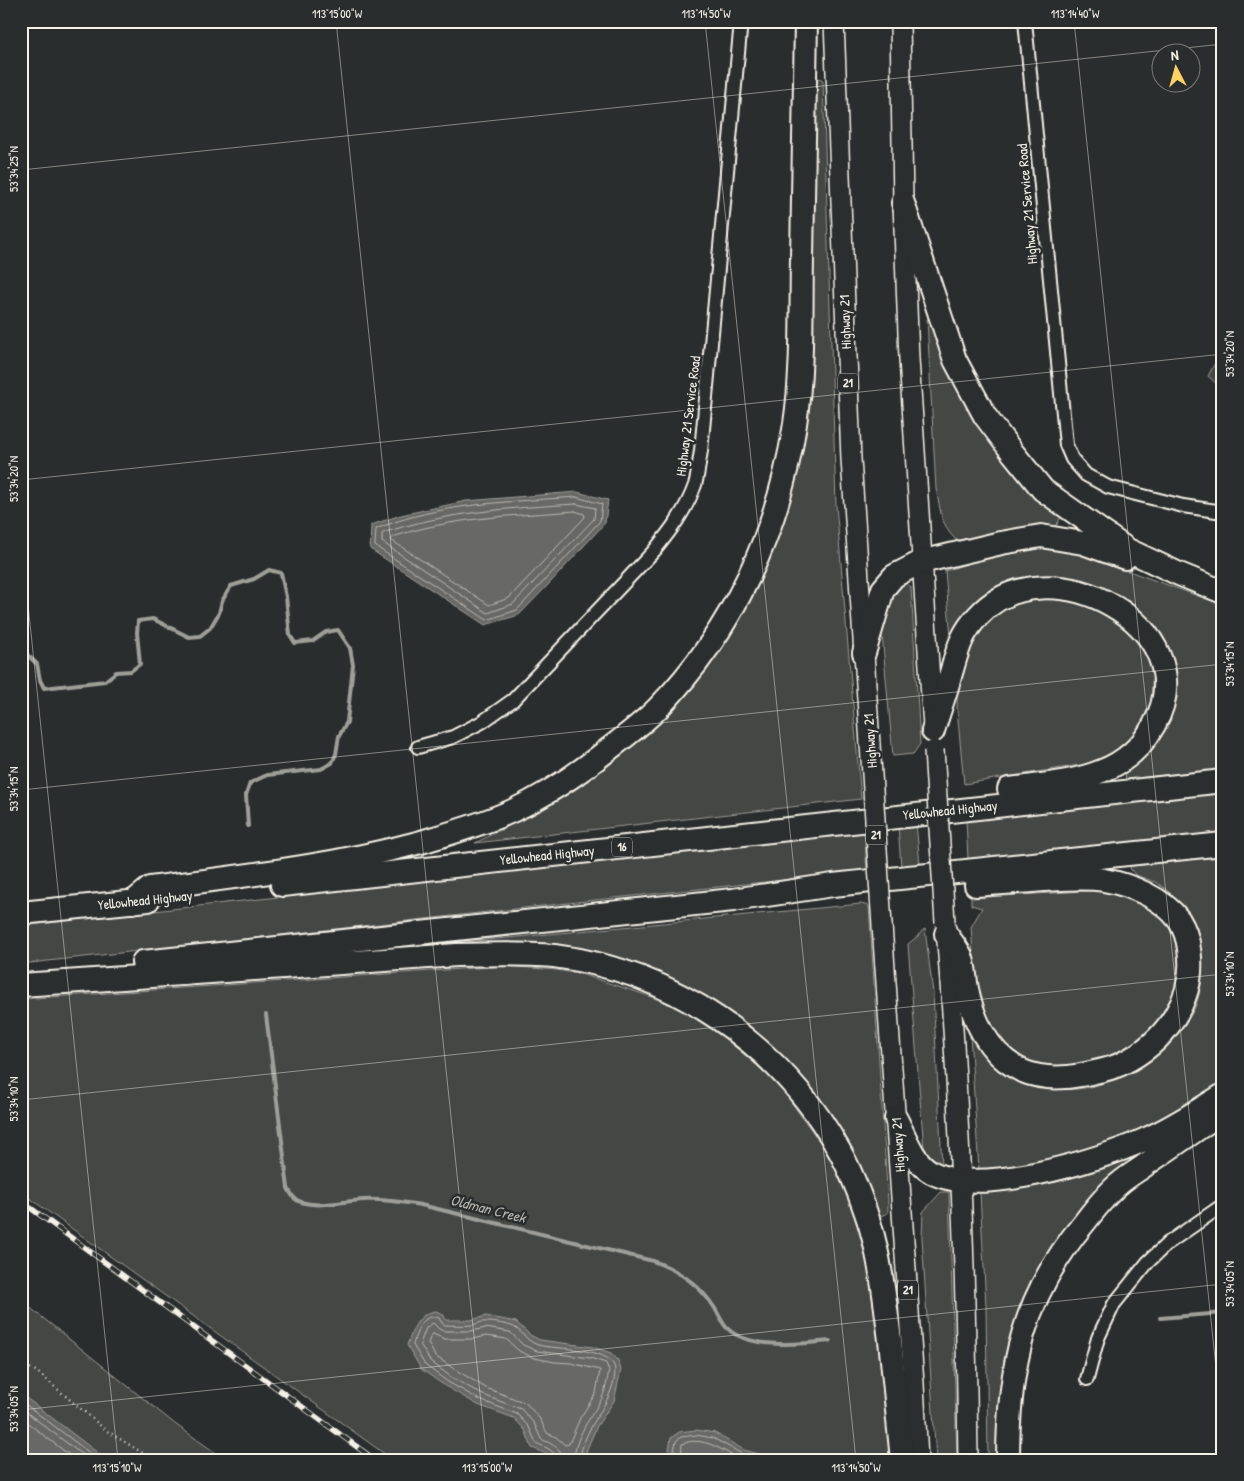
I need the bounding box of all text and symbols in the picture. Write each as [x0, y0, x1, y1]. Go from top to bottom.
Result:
text: 113°15'00"W [312, 5, 363, 22]
text: 113°14'50"W [681, 5, 731, 22]
text: 113°14'40"W [1051, 5, 1100, 22]
north arrow [1152, 42, 1202, 92]
text: N [1170, 45, 1180, 64]
street label: Highway 21 Service Road [1012, 142, 1042, 265]
text: 53°34'25"N [5, 146, 22, 192]
street label: Highway 21 [834, 294, 856, 350]
text: 53°34'20"N [1221, 331, 1238, 377]
street label: Highway 21 Service Road [671, 354, 705, 477]
road number: 21 [838, 373, 858, 392]
text: 53°34'20"N [5, 456, 22, 502]
text: 53°34'15"N [1221, 642, 1238, 686]
street label: Highway 21 [858, 713, 882, 769]
text: 53°34'15"N [5, 767, 22, 811]
street label: Yellowhead Highway [902, 795, 998, 825]
road number: 21 [866, 826, 886, 844]
road number: 16 [612, 838, 632, 856]
street label: Yellowhead Highway [499, 840, 595, 870]
street label: Yellowhead Highway [97, 885, 193, 915]
text: 53°34'10"N [1221, 952, 1238, 996]
text: 53°34'10"N [5, 1077, 22, 1121]
street label: Highway 21 [886, 1117, 910, 1173]
water label: Oldman Creek [448, 1189, 530, 1228]
text: 53°34'05"N [1221, 1261, 1238, 1307]
road number: 21 [898, 1280, 918, 1300]
text: 53°34'05"N [5, 1386, 22, 1432]
text: 113°15'10"W [92, 1459, 142, 1476]
text: 113°15'00"W [462, 1459, 513, 1476]
text: 113°14'50"W [831, 1459, 881, 1476]

